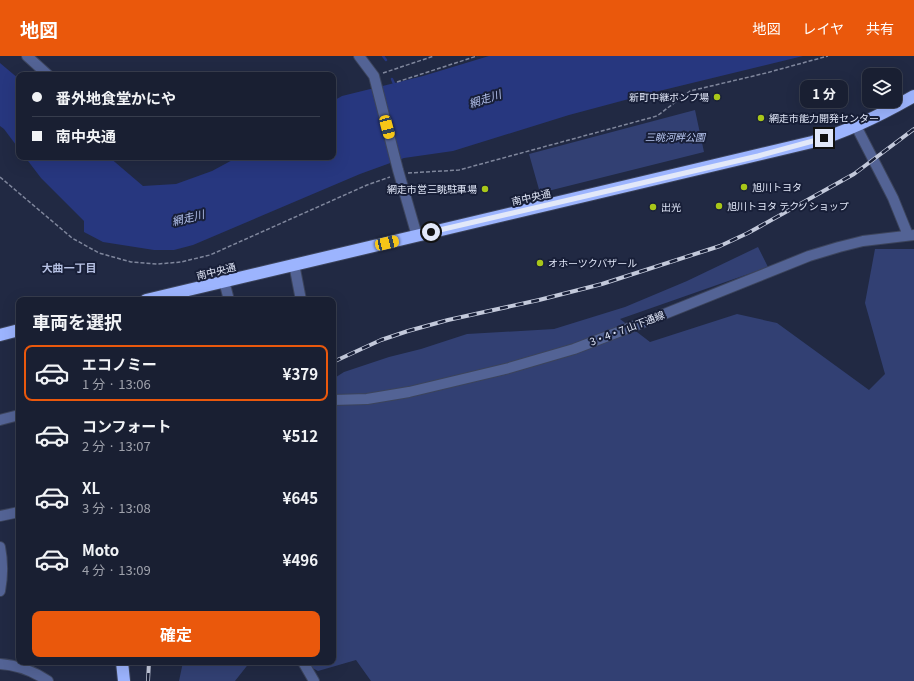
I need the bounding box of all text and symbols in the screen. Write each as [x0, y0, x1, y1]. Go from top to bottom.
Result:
text: 地図 [20, 15, 58, 42]
text: 地図 [752, 18, 780, 38]
text: レイヤ [802, 18, 844, 38]
text: 共有 [866, 18, 894, 38]
map controls [862, 68, 902, 108]
button: layers [862, 68, 902, 108]
callout: 1 分 [800, 80, 848, 108]
text: 1 分 [812, 84, 836, 103]
water label: 網走川 [467, 85, 504, 111]
text: 番外地食堂かにや [56, 87, 176, 108]
place label: 新町中継ポンプ場 [629, 89, 709, 104]
marker: 新町中継ポンプ場 [712, 92, 722, 102]
place label: 網走市能力開発センター [769, 110, 879, 125]
marker: 網走市能力開発センター [756, 113, 766, 123]
car [378, 114, 396, 140]
text: 南中央通 [56, 125, 116, 146]
park label: 三眺河畔公園 [645, 129, 707, 144]
route end [815, 129, 833, 147]
place label: 旭川トヨタ [752, 179, 802, 194]
place label: 網走市営三眺駐車場 [387, 181, 477, 196]
marker: 旭川トヨタ [739, 182, 749, 192]
marker: 網走市営三眺駐車場 [480, 184, 490, 194]
street label: 南中央通 [510, 185, 552, 208]
place label: 旭川トヨタ テクノショップ [727, 198, 849, 213]
place label: 出光 [661, 199, 681, 214]
marker: 旭川トヨタ テクノショップ [714, 201, 724, 211]
marker: 出光 [648, 202, 658, 212]
water label: 網走川 [170, 205, 207, 229]
route start [422, 223, 440, 241]
car [374, 234, 400, 252]
place label: オホーツクバザール [548, 255, 637, 270]
street label: 南中央通 [195, 258, 237, 283]
marker: オホーツクバザール [535, 258, 545, 268]
district label: 大曲一丁目 [42, 259, 97, 275]
street label: 3・4・7 山下通線 [587, 306, 666, 349]
text: 車両を選択 [32, 308, 122, 334]
text: エコノミー [82, 353, 157, 374]
icon: car [34, 355, 70, 391]
text: ¥379 [283, 363, 318, 384]
text: 1 分 · 13:06 [82, 374, 151, 393]
text: コンフォート [82, 415, 172, 436]
icon: car [34, 417, 70, 453]
text: ¥512 [283, 425, 318, 446]
text: 2 分 · 13:07 [82, 436, 151, 455]
text: XL [82, 477, 100, 498]
icon: car [34, 479, 70, 515]
text: ¥645 [283, 487, 318, 508]
text: 3 分 · 13:08 [82, 498, 151, 517]
text: Moto [82, 539, 119, 560]
icon: car [34, 541, 70, 577]
text: ¥496 [283, 549, 318, 570]
text: 4 分 · 13:09 [82, 560, 151, 579]
button: 確定 [32, 611, 320, 657]

